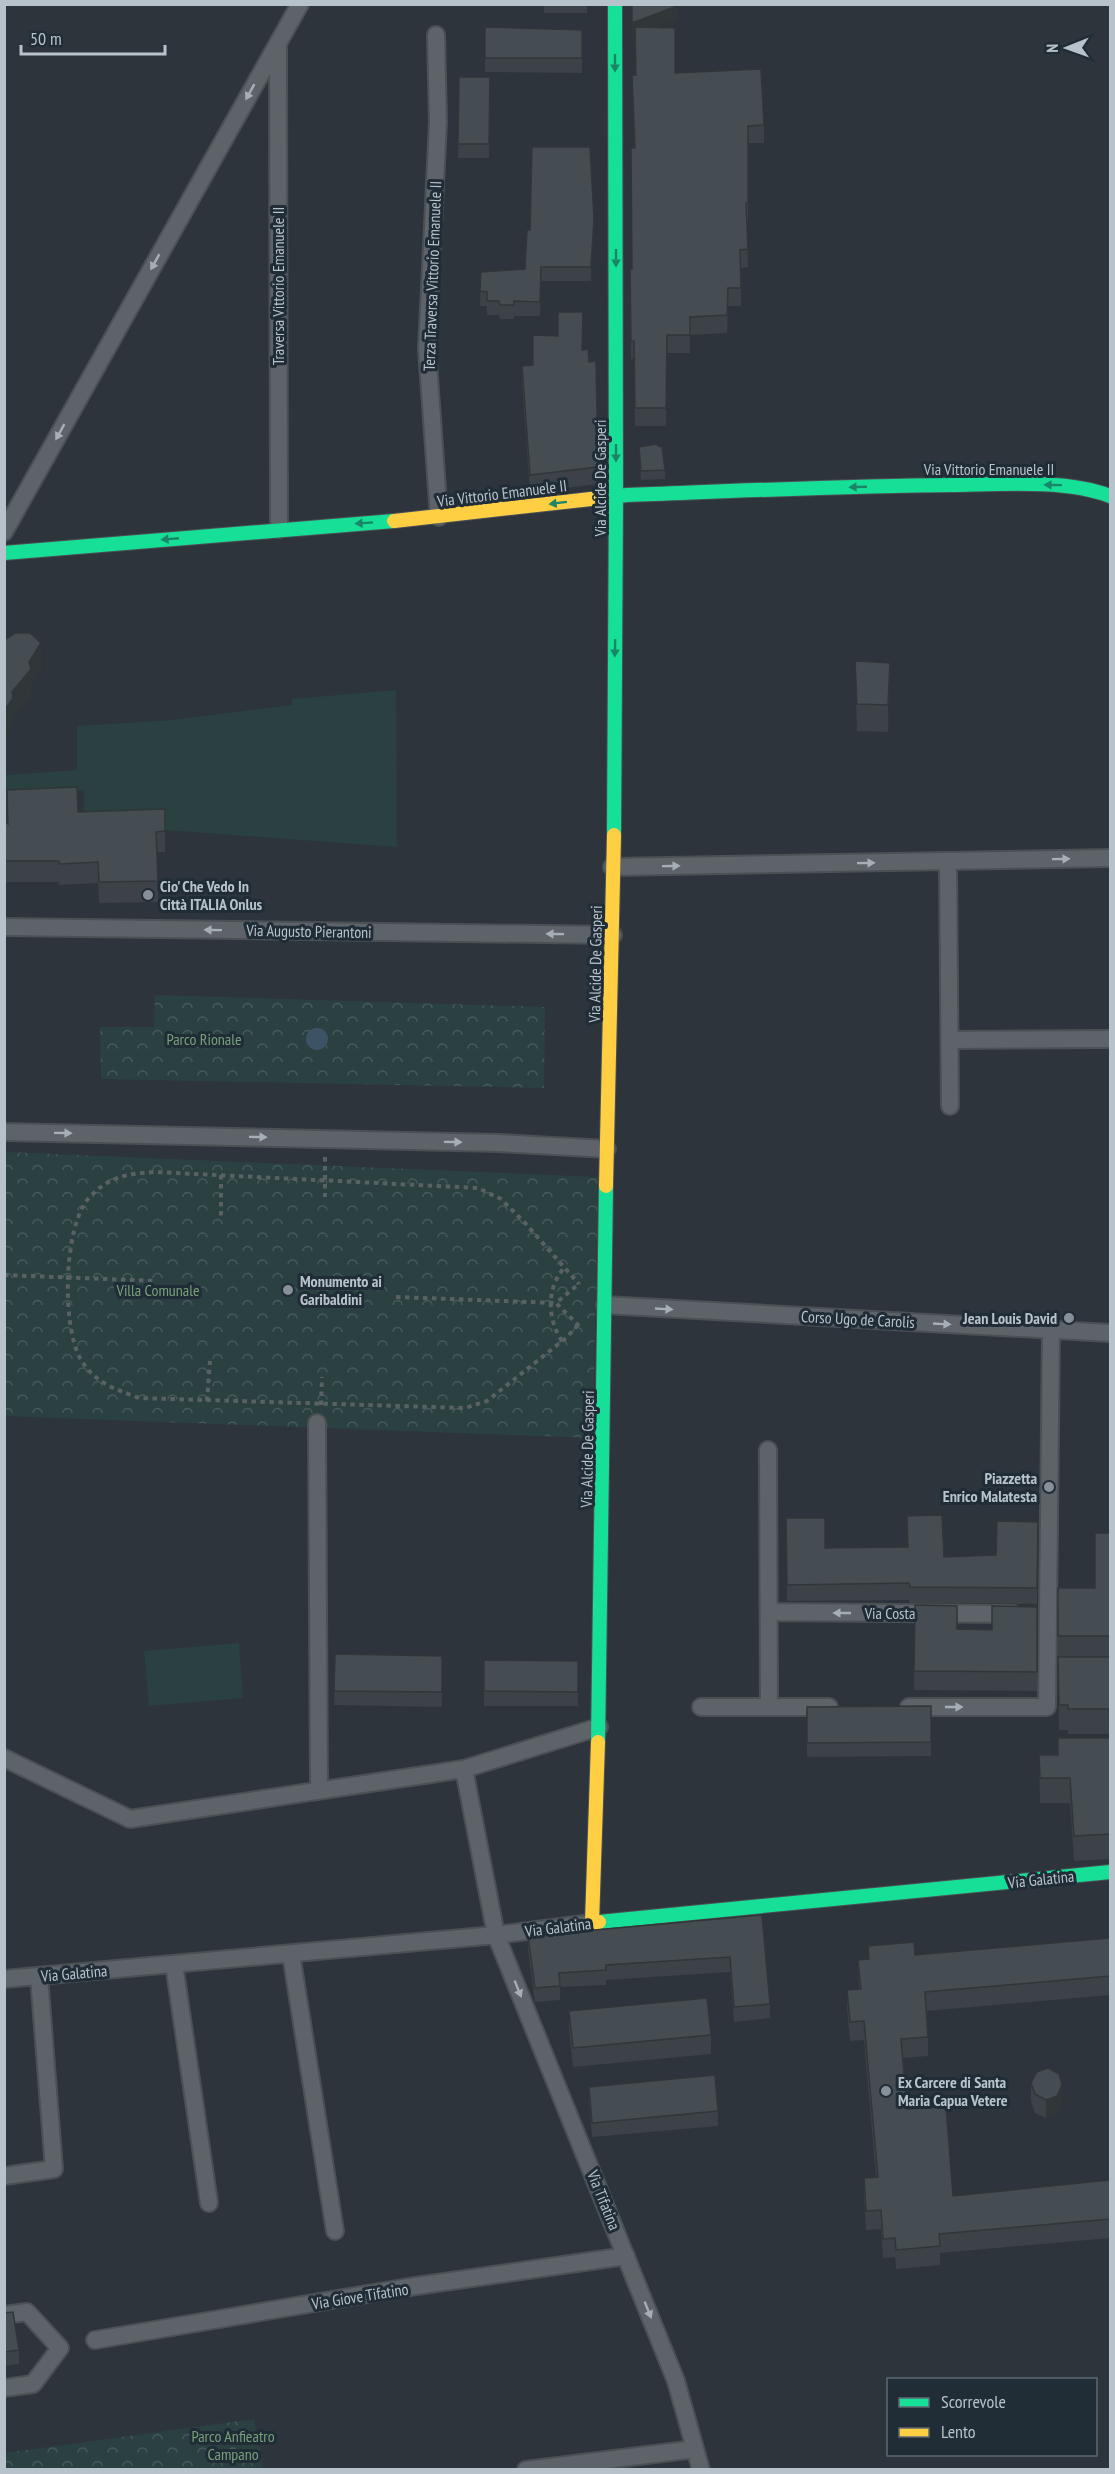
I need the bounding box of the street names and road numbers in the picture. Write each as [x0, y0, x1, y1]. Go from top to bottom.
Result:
street label: Terza Traversa Vittorio Emanuele II [419, 181, 445, 371]
street label: Traversa Vittorio Emanuele II [268, 207, 288, 365]
street label: Via Alcide De Gasperi [590, 419, 610, 538]
street label: Via Vittorio Emanuele II [923, 459, 1054, 479]
street label: Via Vittorio Emanuele II [435, 475, 568, 511]
street label: Via Alcide De Gasperi [584, 905, 606, 1024]
street label: Via Augusto Pierantoni [245, 920, 372, 942]
street label: Corso Ugo de Carolis [801, 1306, 915, 1332]
street label: Via Alcide De Gasperi [576, 1390, 598, 1509]
street label: Via Costa [864, 1603, 915, 1623]
street label: Via Galatina [1006, 1866, 1075, 1893]
street label: Via Galatina [523, 1913, 592, 1941]
street label: Via Galatina [39, 1960, 108, 1986]
street label: Via Tifatina [583, 2166, 625, 2233]
street label: Via Giove Tifatino [309, 2278, 410, 2314]

